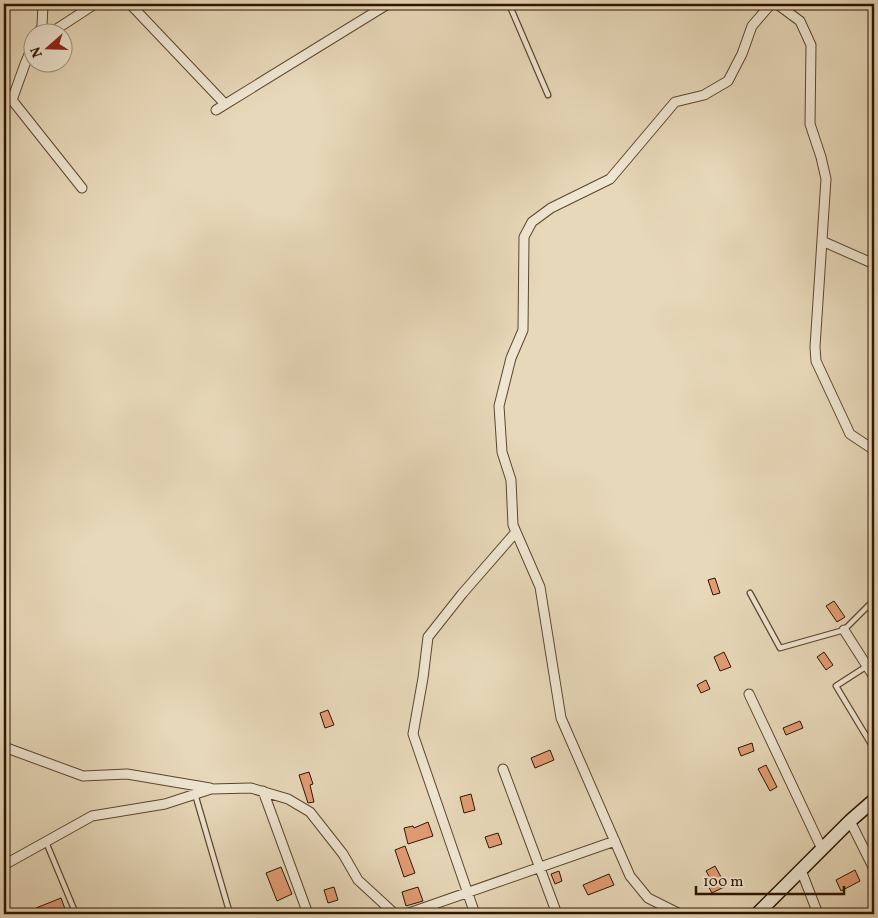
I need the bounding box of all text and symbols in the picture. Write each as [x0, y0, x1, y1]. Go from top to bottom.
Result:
north arrow [22, 22, 72, 72]
text: N [27, 44, 48, 60]
scale bar [696, 863, 843, 895]
text: 100 m [703, 872, 743, 893]

